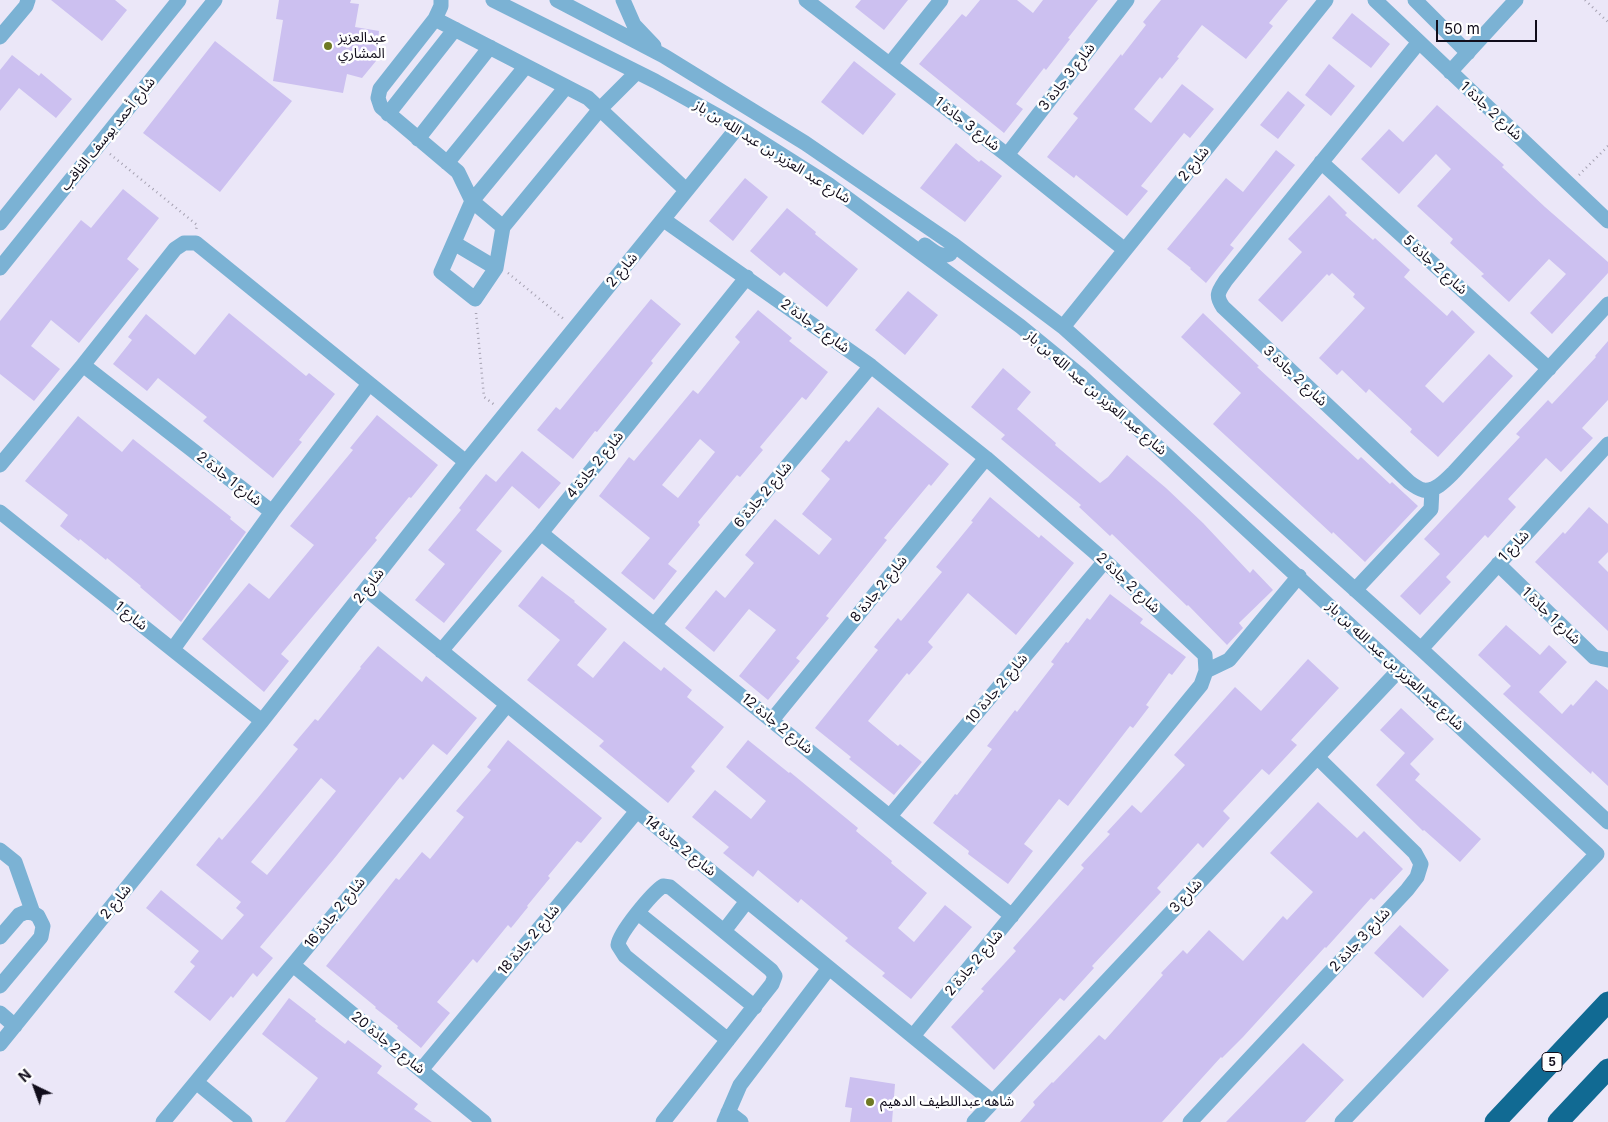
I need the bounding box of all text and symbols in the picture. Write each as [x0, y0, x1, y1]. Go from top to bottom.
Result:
scale bar [1438, 10, 1539, 42]
text: 50 m [1444, 19, 1480, 38]
place label: عبدالعزيز المشاري [338, 30, 386, 62]
marker: عبدالعزيز المشاري [322, 40, 334, 52]
street label: شارع 3 جادة 3 [1035, 40, 1099, 114]
street label: شارع أحمد يوسف الثاقب [57, 74, 159, 194]
street label: شارع 2 جادة 1 [1457, 78, 1525, 144]
street label: شارع 3 جادة 1 [931, 93, 1003, 155]
street label: شارع عبد العزيز بن عبد الله بن باز [691, 97, 853, 207]
street label: شارع 2 [1175, 143, 1213, 185]
street label: شارع 2 جادة 5 [1399, 232, 1471, 298]
street label: شارع 2 [603, 249, 641, 291]
street label: شارع 2 جادة 2 [777, 295, 853, 357]
street label: شارع عبد العزيز بن عبد الله بن باز [1022, 327, 1170, 459]
street label: شارع 2 جادة 3 [1260, 342, 1330, 410]
street label: شارع 2 جادة 4 [563, 428, 627, 502]
street label: شارع 1 جادة 2 [193, 448, 265, 510]
street label: شارع 2 جادة 6 [731, 459, 795, 531]
street label: شارع 1 [1495, 527, 1533, 565]
street label: شارع 2 جادة 2 [1093, 549, 1163, 617]
street label: شارع 2 جادة 8 [847, 552, 911, 626]
street label: شارع 2 [350, 565, 388, 607]
street label: شارع 1 جادة 1 [1518, 584, 1584, 648]
street label: شارع 1 [111, 598, 151, 634]
street label: شارع عبد العزيز بن عبد الله بن باز [1323, 598, 1467, 734]
street label: شارع 2 جادة 10 [963, 650, 1031, 728]
street label: شارع 2 جادة 12 [738, 690, 816, 758]
street label: شارع 2 جادة 14 [641, 812, 719, 880]
street label: شارع 2 جادة 16 [301, 874, 369, 952]
street label: شارع 3 [1166, 876, 1206, 916]
street label: شارع 2 [97, 881, 135, 923]
street label: شارع 2 جادة 18 [495, 901, 563, 979]
street label: شارع 3 جادة 2 [1326, 905, 1394, 975]
street label: شارع 2 جادة 2 [942, 927, 1006, 999]
street label: شارع 2 جادة 20 [348, 1008, 428, 1078]
road number: 5 [1542, 1052, 1562, 1072]
north arrow [10, 1062, 60, 1112]
text: N [15, 1066, 34, 1085]
place label: شاهه عبداللطيف الدهيم [880, 1094, 1014, 1110]
marker: شاهه عبداللطيف الدهيم [864, 1096, 876, 1108]

